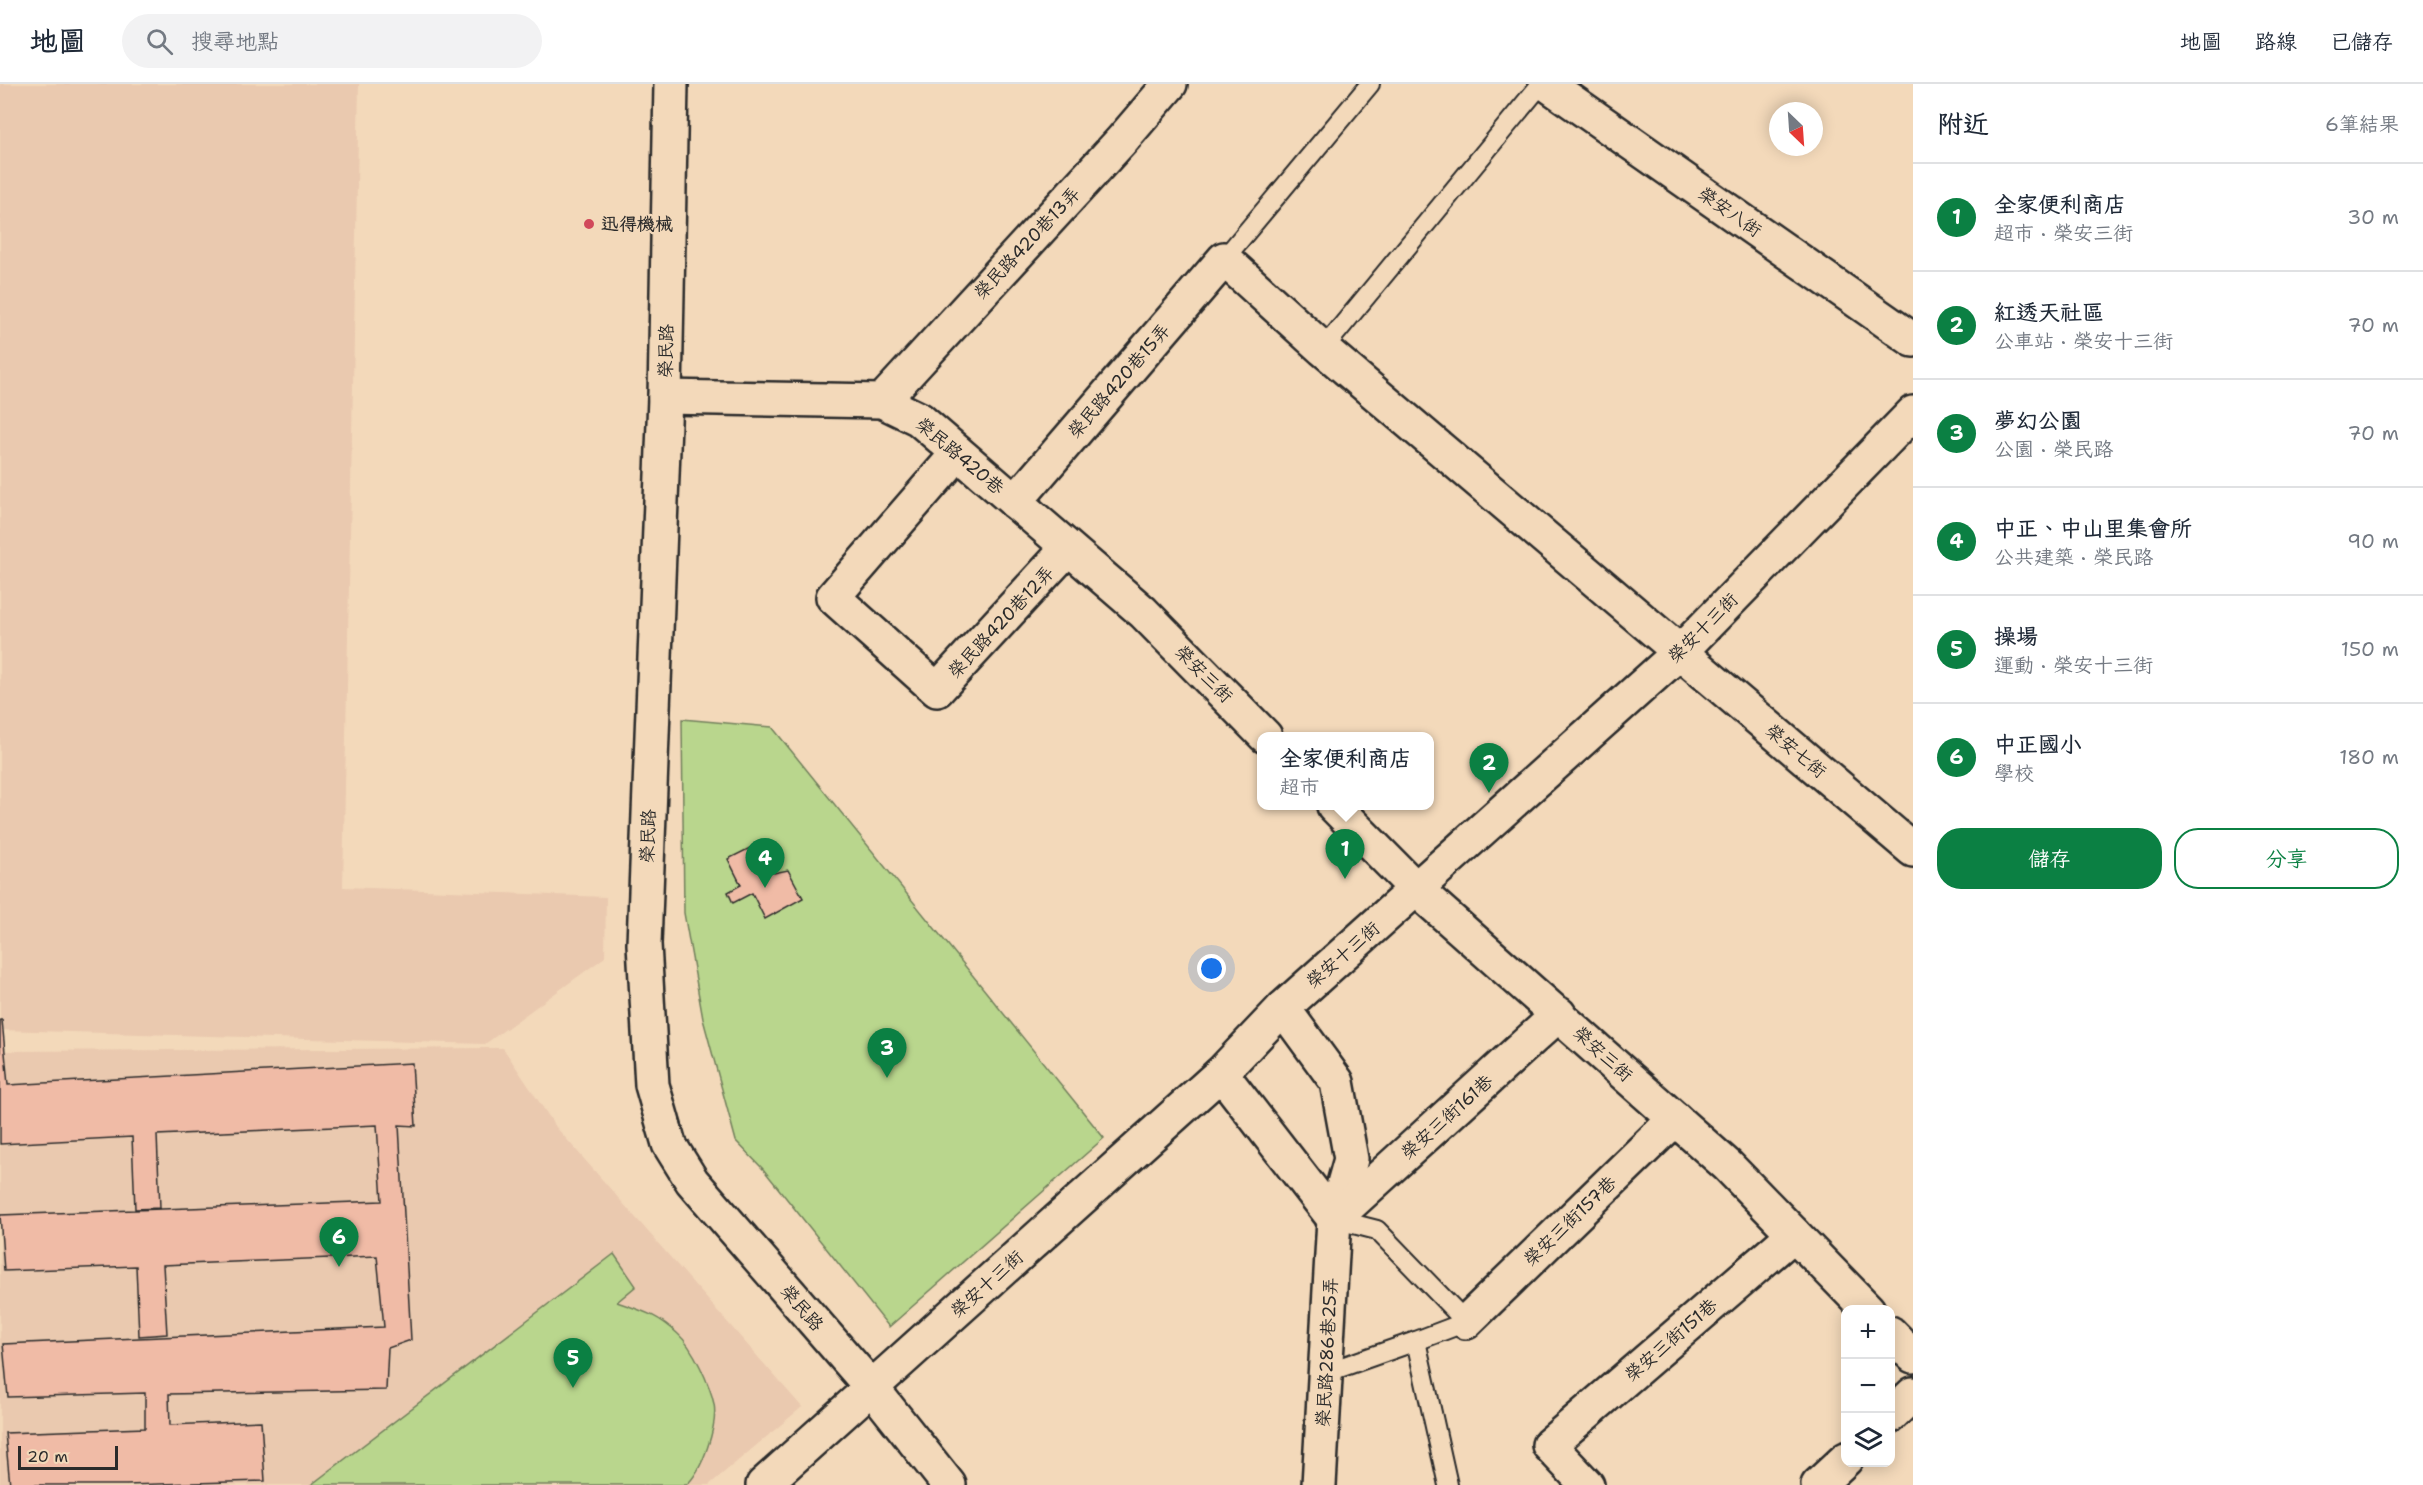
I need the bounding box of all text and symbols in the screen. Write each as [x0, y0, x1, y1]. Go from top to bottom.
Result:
search box [122, 14, 542, 68]
text: 地圖 [30, 22, 86, 60]
icon: search [143, 25, 176, 58]
text: 搜尋地點 [191, 27, 279, 56]
text: 地圖 [2180, 28, 2222, 56]
text: 路線 [2255, 28, 2297, 56]
text: 已儲存 [2330, 28, 2393, 56]
north arrow [1769, 102, 1823, 156]
text: 附近 [1937, 106, 1989, 141]
text: 6筆結果 [2325, 111, 2399, 137]
street label: 榮民路420巷13弄 [969, 182, 1085, 304]
street label: 榮安八街 [1694, 182, 1766, 242]
text: 全家便利商店 [1994, 190, 2126, 219]
text: 1 [1952, 204, 1961, 230]
text: 30 m [2347, 204, 2399, 230]
place label: 迅得機械 [601, 212, 673, 236]
marker: 迅得機械 [582, 217, 596, 231]
text: 超市 · 榮安三街 [1994, 220, 2133, 246]
text: 紅透天社區 [1994, 298, 2104, 327]
text: 2 [1950, 312, 1964, 338]
text: 70 m [2347, 312, 2399, 338]
street label: 榮民路420巷15弄 [1063, 319, 1175, 443]
street label: 榮民路 [654, 324, 678, 378]
text: 公車站 · 榮安十三街 [1994, 328, 2173, 354]
text: 夢幻公園 [1994, 406, 2082, 435]
street label: 榮民路420巷 [911, 412, 1009, 500]
text: 3 [1950, 420, 1964, 446]
text: 70 m [2347, 420, 2399, 446]
text: 公園 · 榮民路 [1994, 436, 2113, 462]
text: 中正、中山里集會所 [1994, 514, 2192, 543]
text: 4 [1950, 528, 1964, 554]
text: 90 m [2347, 528, 2399, 554]
text: 公共建築 · 榮民路 [1994, 544, 2153, 570]
street label: 榮民路420巷12弄 [943, 561, 1059, 683]
street label: 榮安十三街 [1663, 588, 1743, 668]
text: 操場 [1994, 622, 2038, 651]
text: 5 [1950, 636, 1963, 662]
text: 150 m [2341, 636, 2399, 662]
street label: 榮安三街 [1170, 640, 1238, 708]
text: 運動 · 榮安十三街 [1994, 652, 2153, 678]
street label: 榮安七街 [1761, 719, 1831, 783]
text: 中正國小 [1994, 730, 2082, 759]
popup [1257, 732, 1434, 810]
text: 全家便利商店 [1279, 744, 1412, 773]
pin: 2 [1470, 744, 1508, 793]
text: 6 [1950, 744, 1964, 770]
text: 180 m [2339, 744, 2399, 770]
text: 學校 [1994, 760, 2034, 786]
text: 超市 [1279, 774, 1319, 800]
street label: 榮民路 [635, 809, 661, 863]
button: 儲存 [1937, 828, 2162, 889]
button: 分享 [2174, 828, 2399, 889]
pin: 1 [1326, 830, 1364, 879]
pin: 4 [746, 838, 784, 888]
street label: 榮安十三街 [1301, 916, 1385, 994]
your location [1197, 954, 1226, 983]
street label: 榮安三街 [1568, 1021, 1638, 1087]
pin: 3 [868, 1028, 906, 1078]
street label: 榮安三街161巷 [1396, 1069, 1498, 1165]
street label: 榮安三街157巷 [1519, 1171, 1621, 1271]
pin: 6 [320, 1218, 358, 1267]
street label: 榮安十三街 [946, 1245, 1028, 1323]
street label: 榮民路286巷25弄 [1311, 1276, 1343, 1428]
street label: 榮民路 [775, 1280, 829, 1336]
street label: 榮安三街151巷 [1620, 1293, 1722, 1387]
map controls [1841, 1305, 1895, 1467]
button: + [1841, 1305, 1895, 1359]
pin: 5 [554, 1338, 592, 1388]
button: − [1841, 1359, 1895, 1413]
button: layers [1841, 1413, 1895, 1467]
scale bar [18, 1443, 118, 1470]
text: 20 m [27, 1446, 68, 1467]

